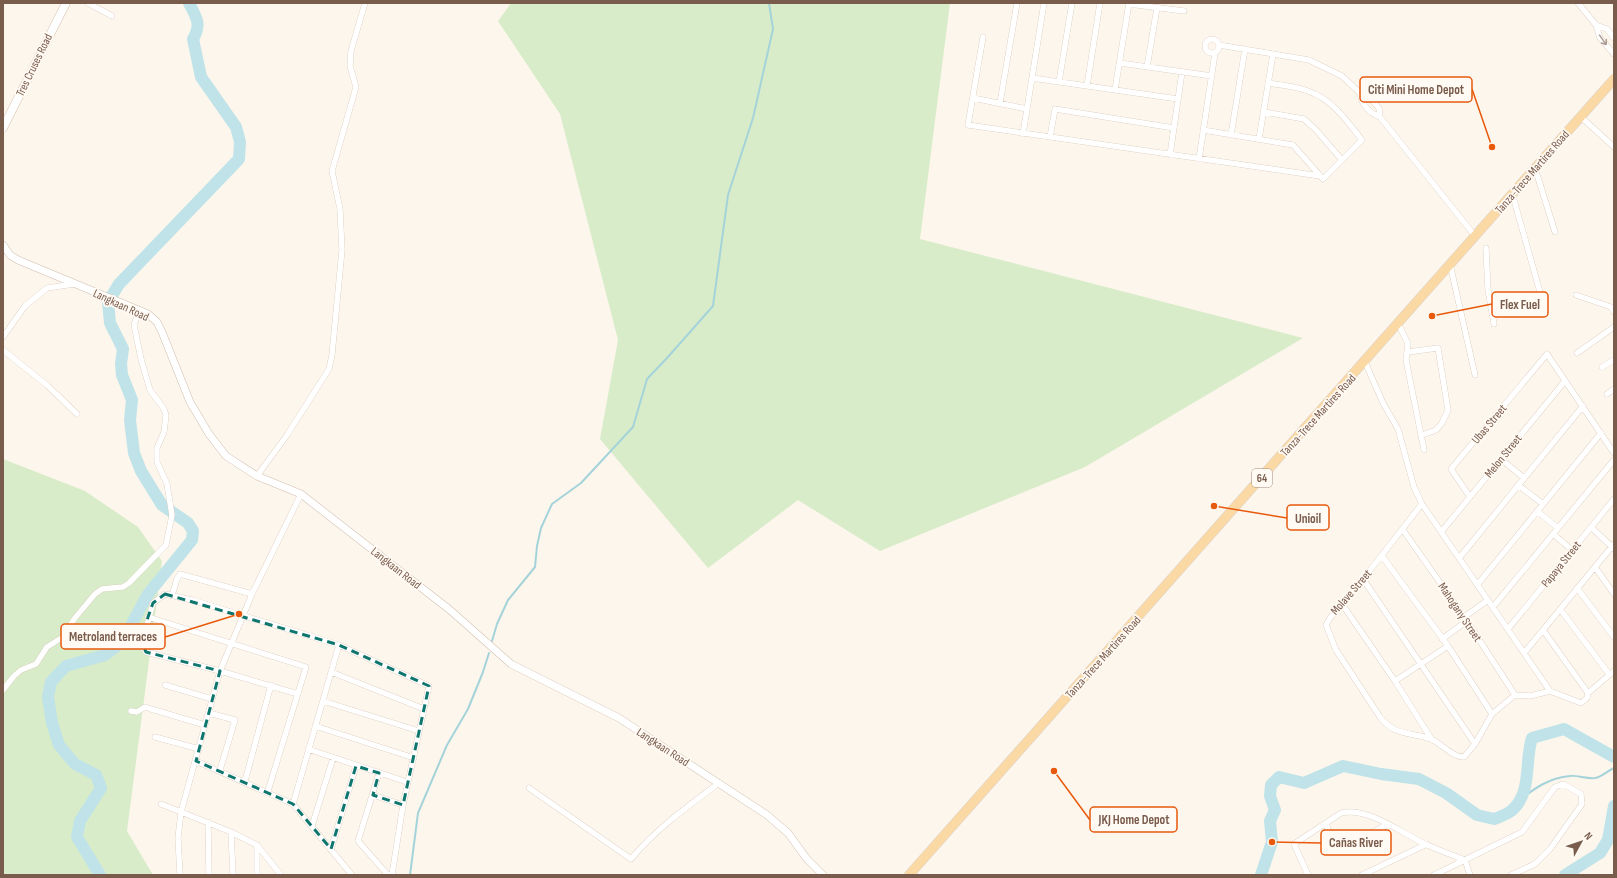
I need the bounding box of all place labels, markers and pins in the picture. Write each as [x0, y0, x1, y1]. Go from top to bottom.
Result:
callout: Citi Mini Home Depot [1360, 77, 1472, 102]
callout: Flex Fuel [1492, 292, 1548, 317]
callout: Unioil [1287, 505, 1329, 530]
callout: Metroland terraces [61, 624, 165, 649]
callout: JKJ Home Depot [1090, 807, 1177, 832]
callout: Cañas River [1321, 830, 1391, 855]

